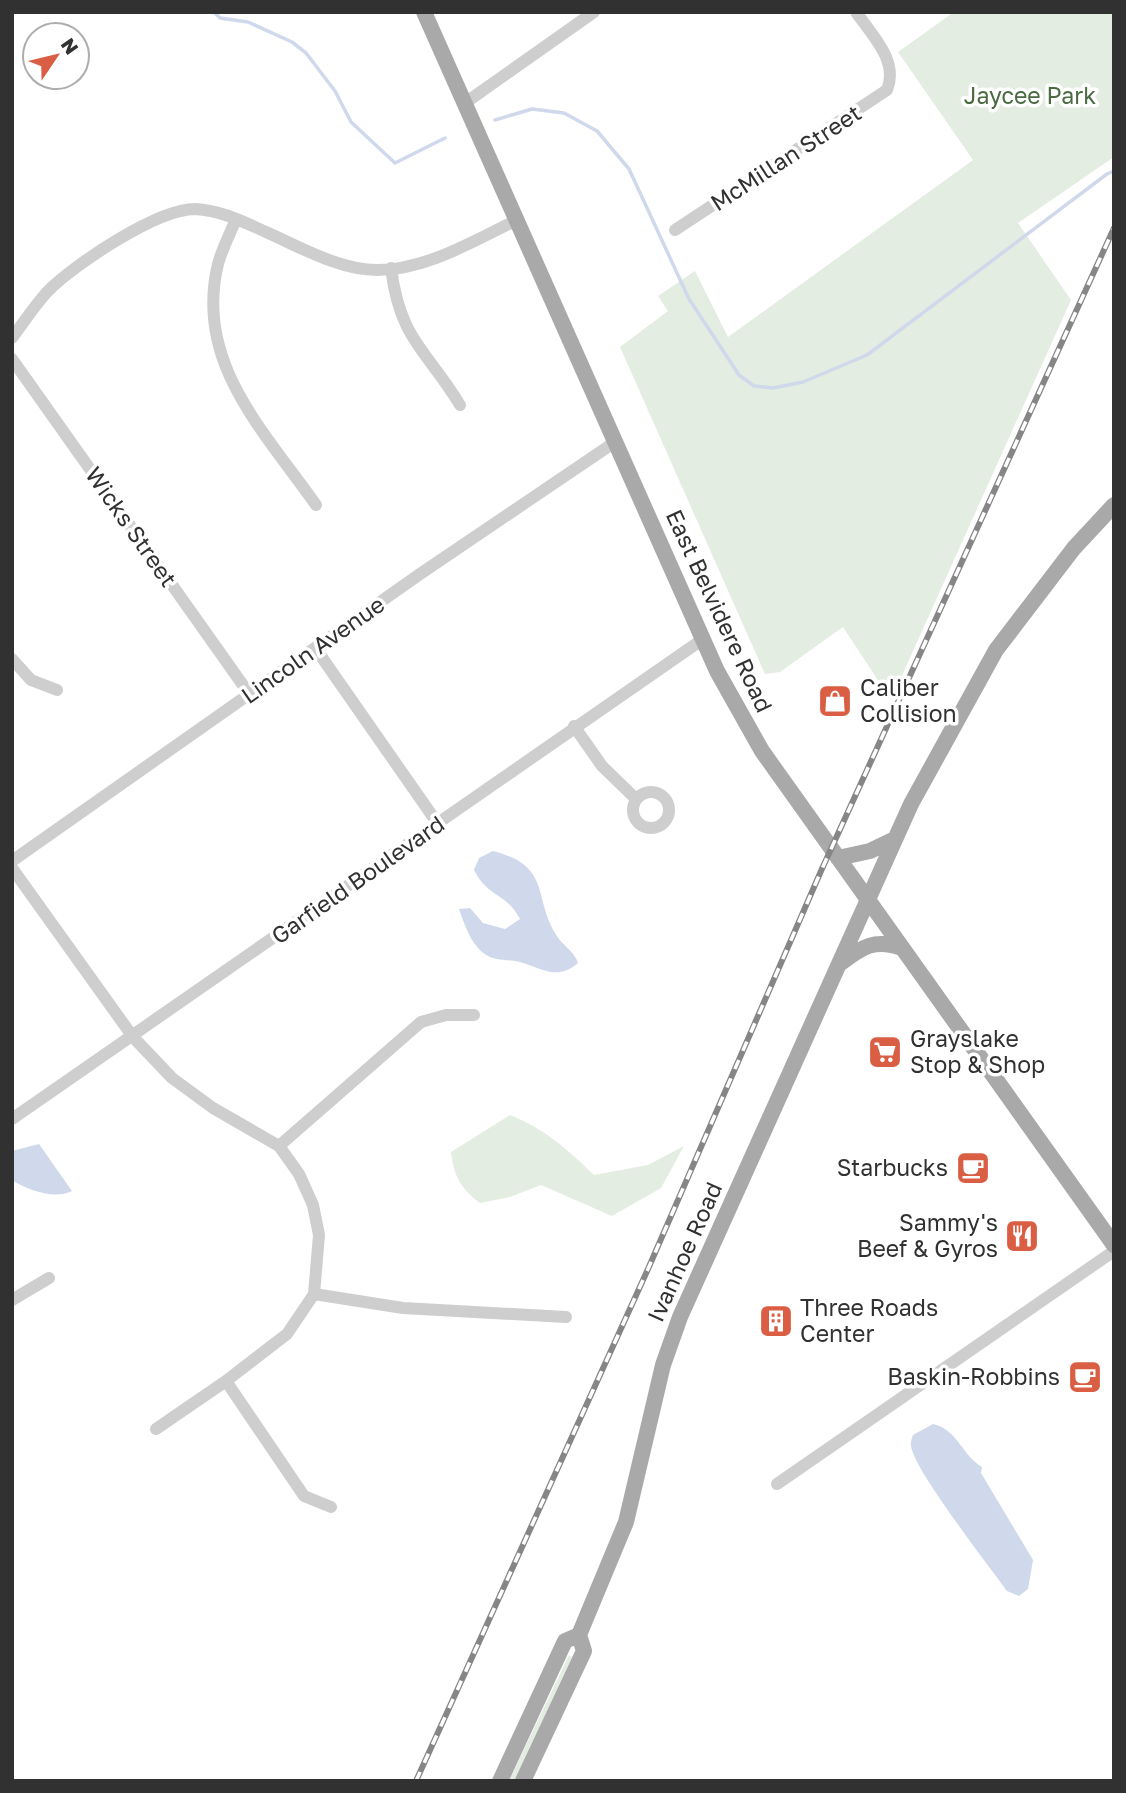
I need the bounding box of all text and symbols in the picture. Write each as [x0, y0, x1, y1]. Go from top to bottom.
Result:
north arrow [21, 21, 91, 91]
text: N [57, 33, 84, 58]
park label: Jaycee Park [964, 81, 1096, 109]
street label: McMillan Street [705, 98, 866, 216]
street label: Wicks Street [80, 461, 183, 592]
street label: East Belvidere Road [661, 505, 779, 716]
street label: Lincoln Avenue [236, 589, 389, 709]
place label: Caliber Collision [860, 673, 957, 727]
shop icon: Caliber Collision [816, 682, 854, 720]
street label: Garfield Boulevard [266, 809, 449, 949]
place label: Grayslake Stop & Shop [910, 1024, 1045, 1078]
supermarket icon: Grayslake Stop & Shop [866, 1033, 904, 1071]
cafe icon: Starbucks [954, 1149, 992, 1187]
place label: Starbucks [837, 1153, 948, 1181]
street label: Ivanhoe Road [641, 1177, 727, 1326]
place label: Sammy's Beef & Gyros [857, 1208, 998, 1262]
restaurant icon: Sammy's Beef & Gyros [1003, 1217, 1041, 1255]
place label: Three Roads Center [800, 1293, 938, 1347]
building icon: Three Roads Center [757, 1302, 795, 1340]
cafe icon: Baskin-Robbins [1066, 1358, 1104, 1396]
place label: Baskin-Robbins [887, 1362, 1060, 1390]

